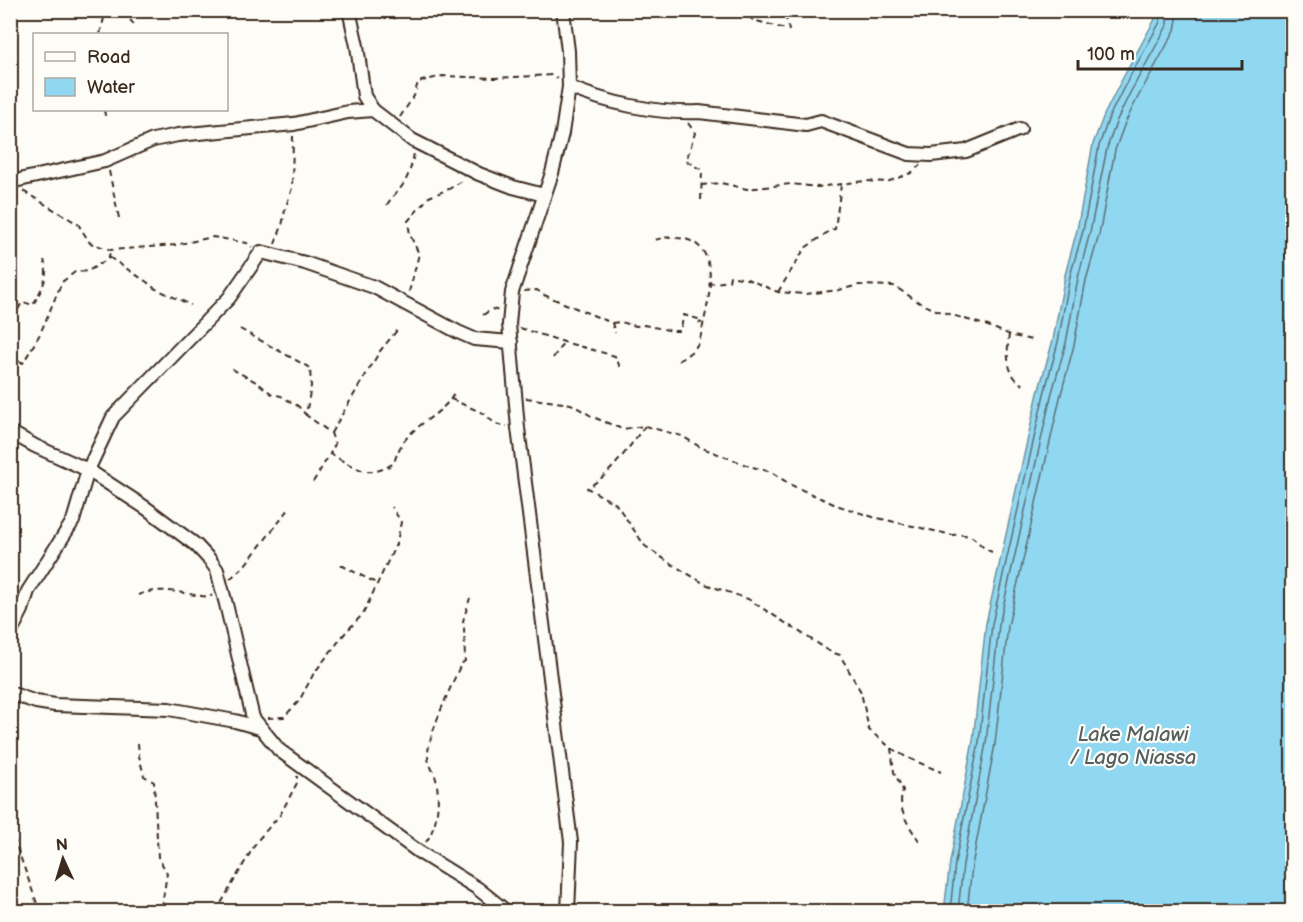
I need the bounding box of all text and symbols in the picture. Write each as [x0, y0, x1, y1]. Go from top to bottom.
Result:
legend [33, 33, 228, 111]
scale bar [1078, 33, 1242, 71]
text: 100 m [1087, 44, 1135, 65]
text: Road [87, 47, 131, 68]
text: Water [87, 77, 135, 98]
water label: Lake Malawi / Lago Niassa [1070, 723, 1196, 770]
north arrow [33, 829, 93, 889]
text: N [55, 836, 69, 855]

